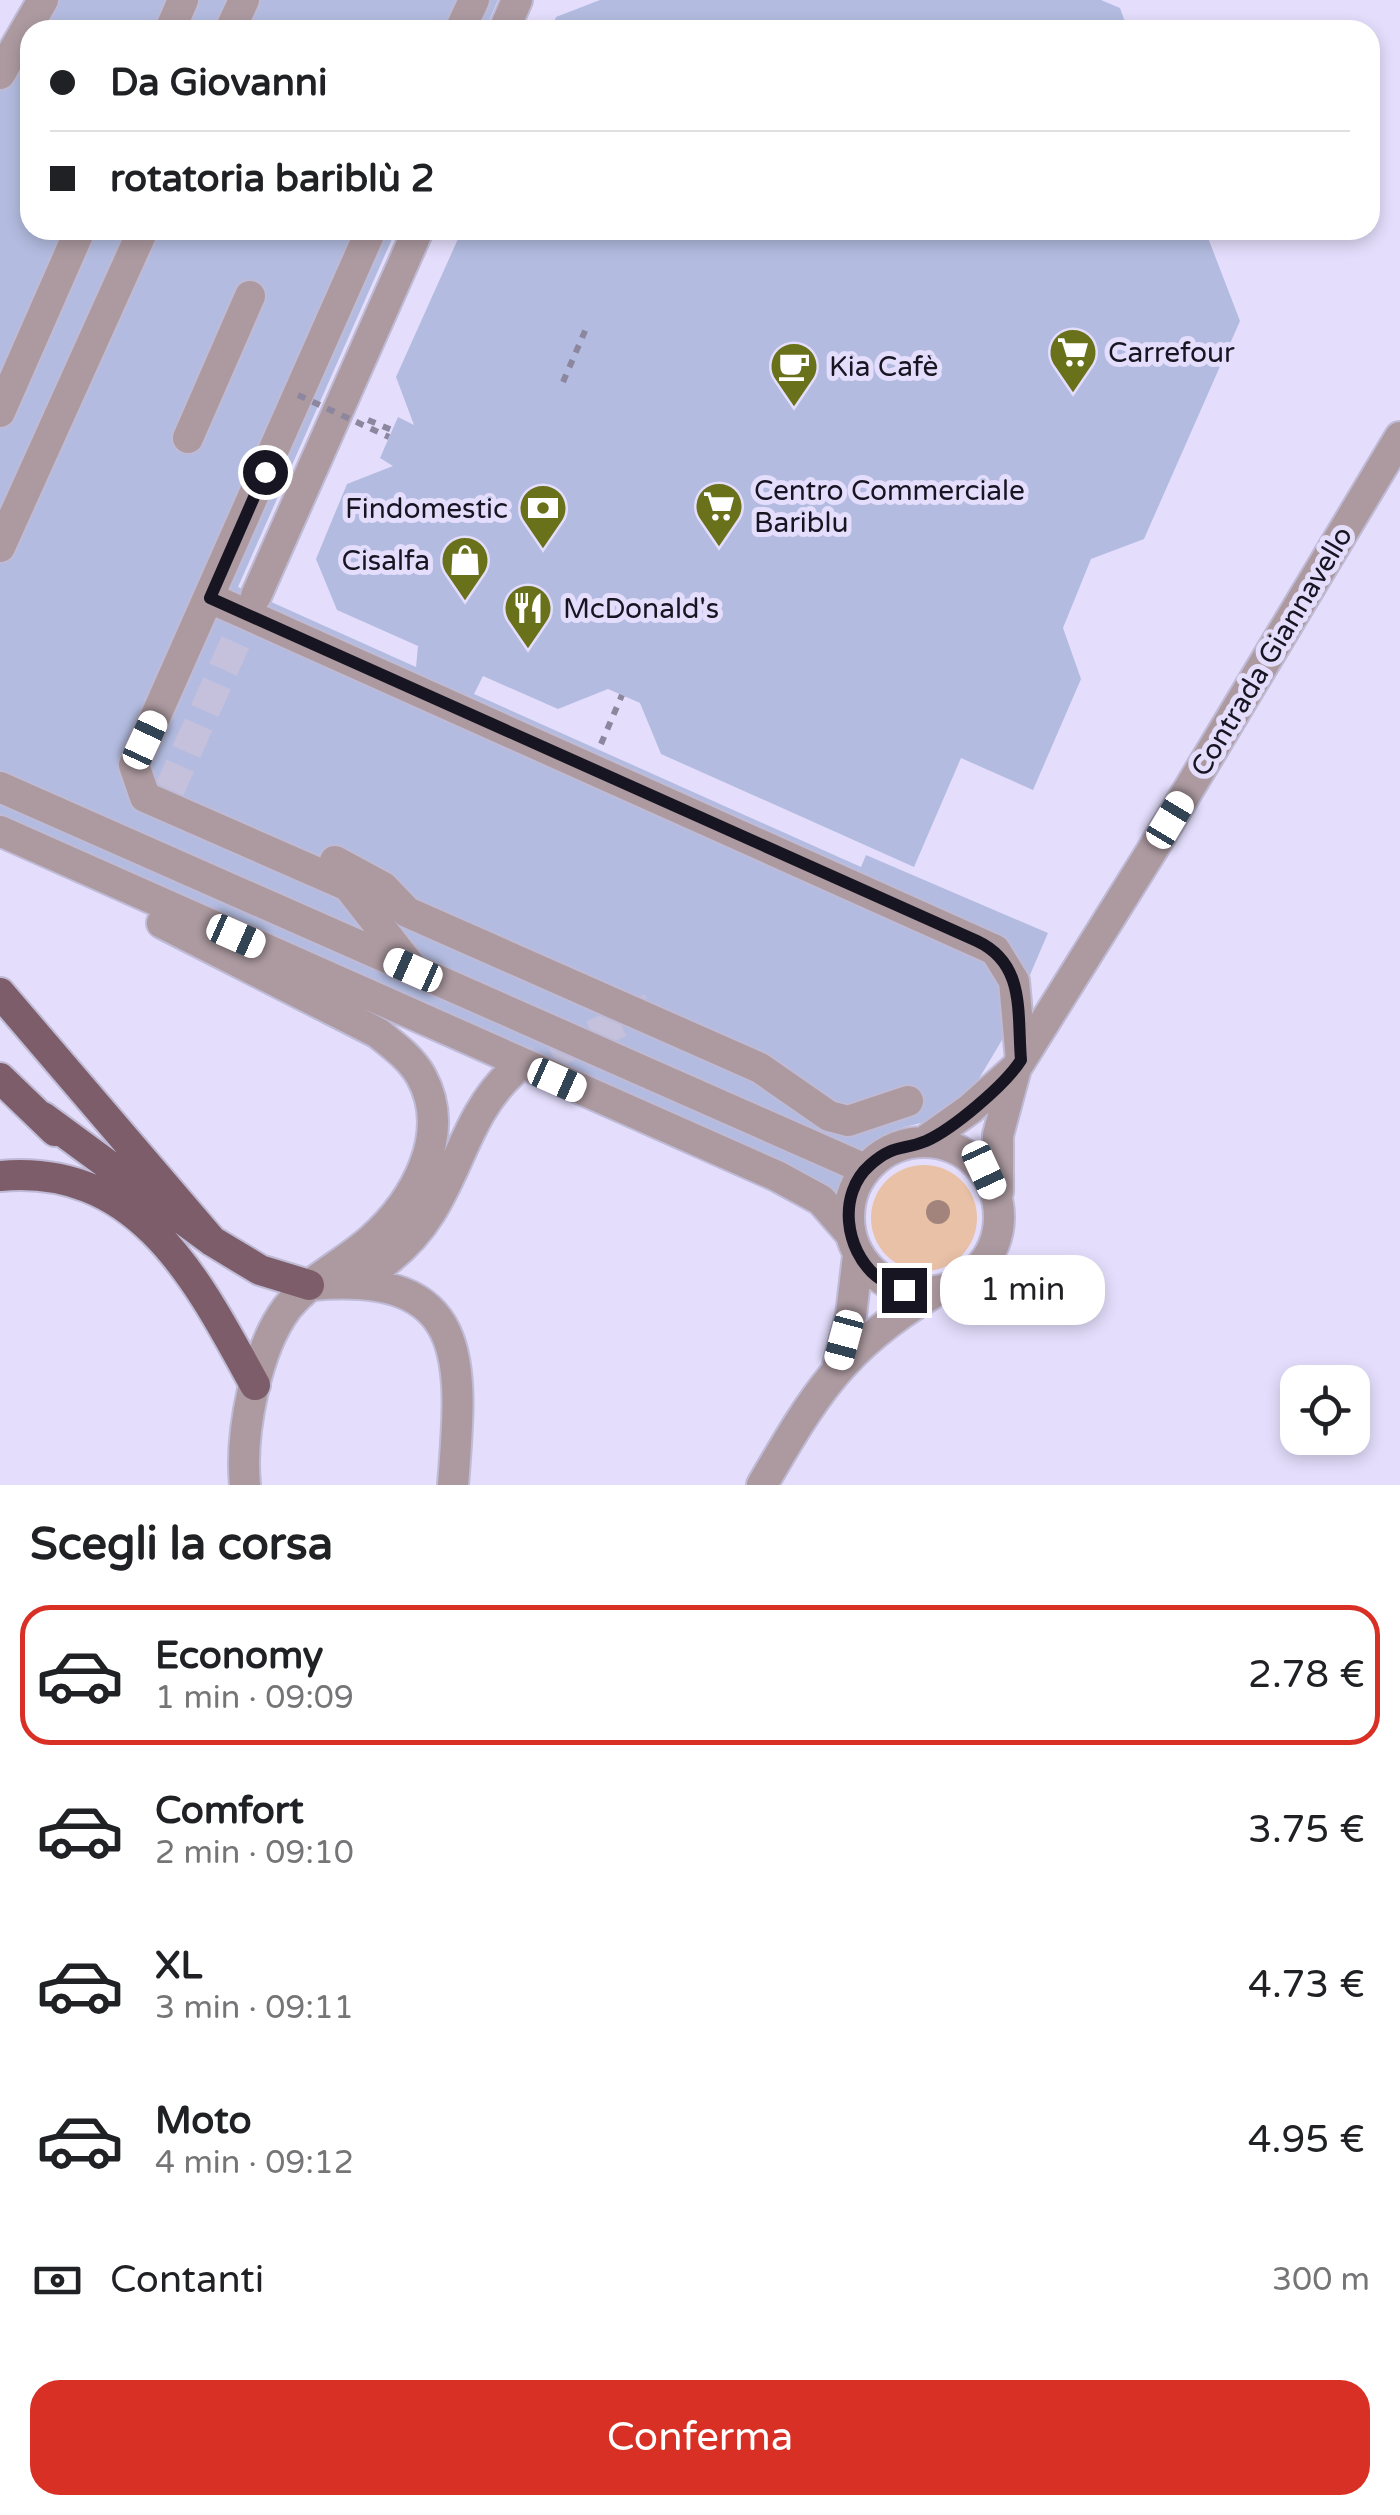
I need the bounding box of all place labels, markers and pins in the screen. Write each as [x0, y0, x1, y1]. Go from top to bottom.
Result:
supermarket icon: Carrefour [1047, 326, 1099, 394]
place label: Carrefour [1108, 336, 1235, 370]
cafe icon: Kia Cafè [768, 340, 820, 408]
place label: Kia Cafè [829, 350, 938, 384]
place label: Centro Commerciale Bariblu [754, 474, 1025, 540]
supermarket icon: Centro Commerciale Bariblu [693, 480, 745, 548]
bank icon: Findomestic [517, 482, 569, 550]
place label: Findomestic [345, 492, 508, 526]
shop icon: Cisalfa [439, 534, 491, 602]
place label: Cisalfa [341, 544, 430, 578]
restaurant icon: McDonald's [502, 582, 554, 650]
place label: McDonald's [563, 592, 719, 626]

